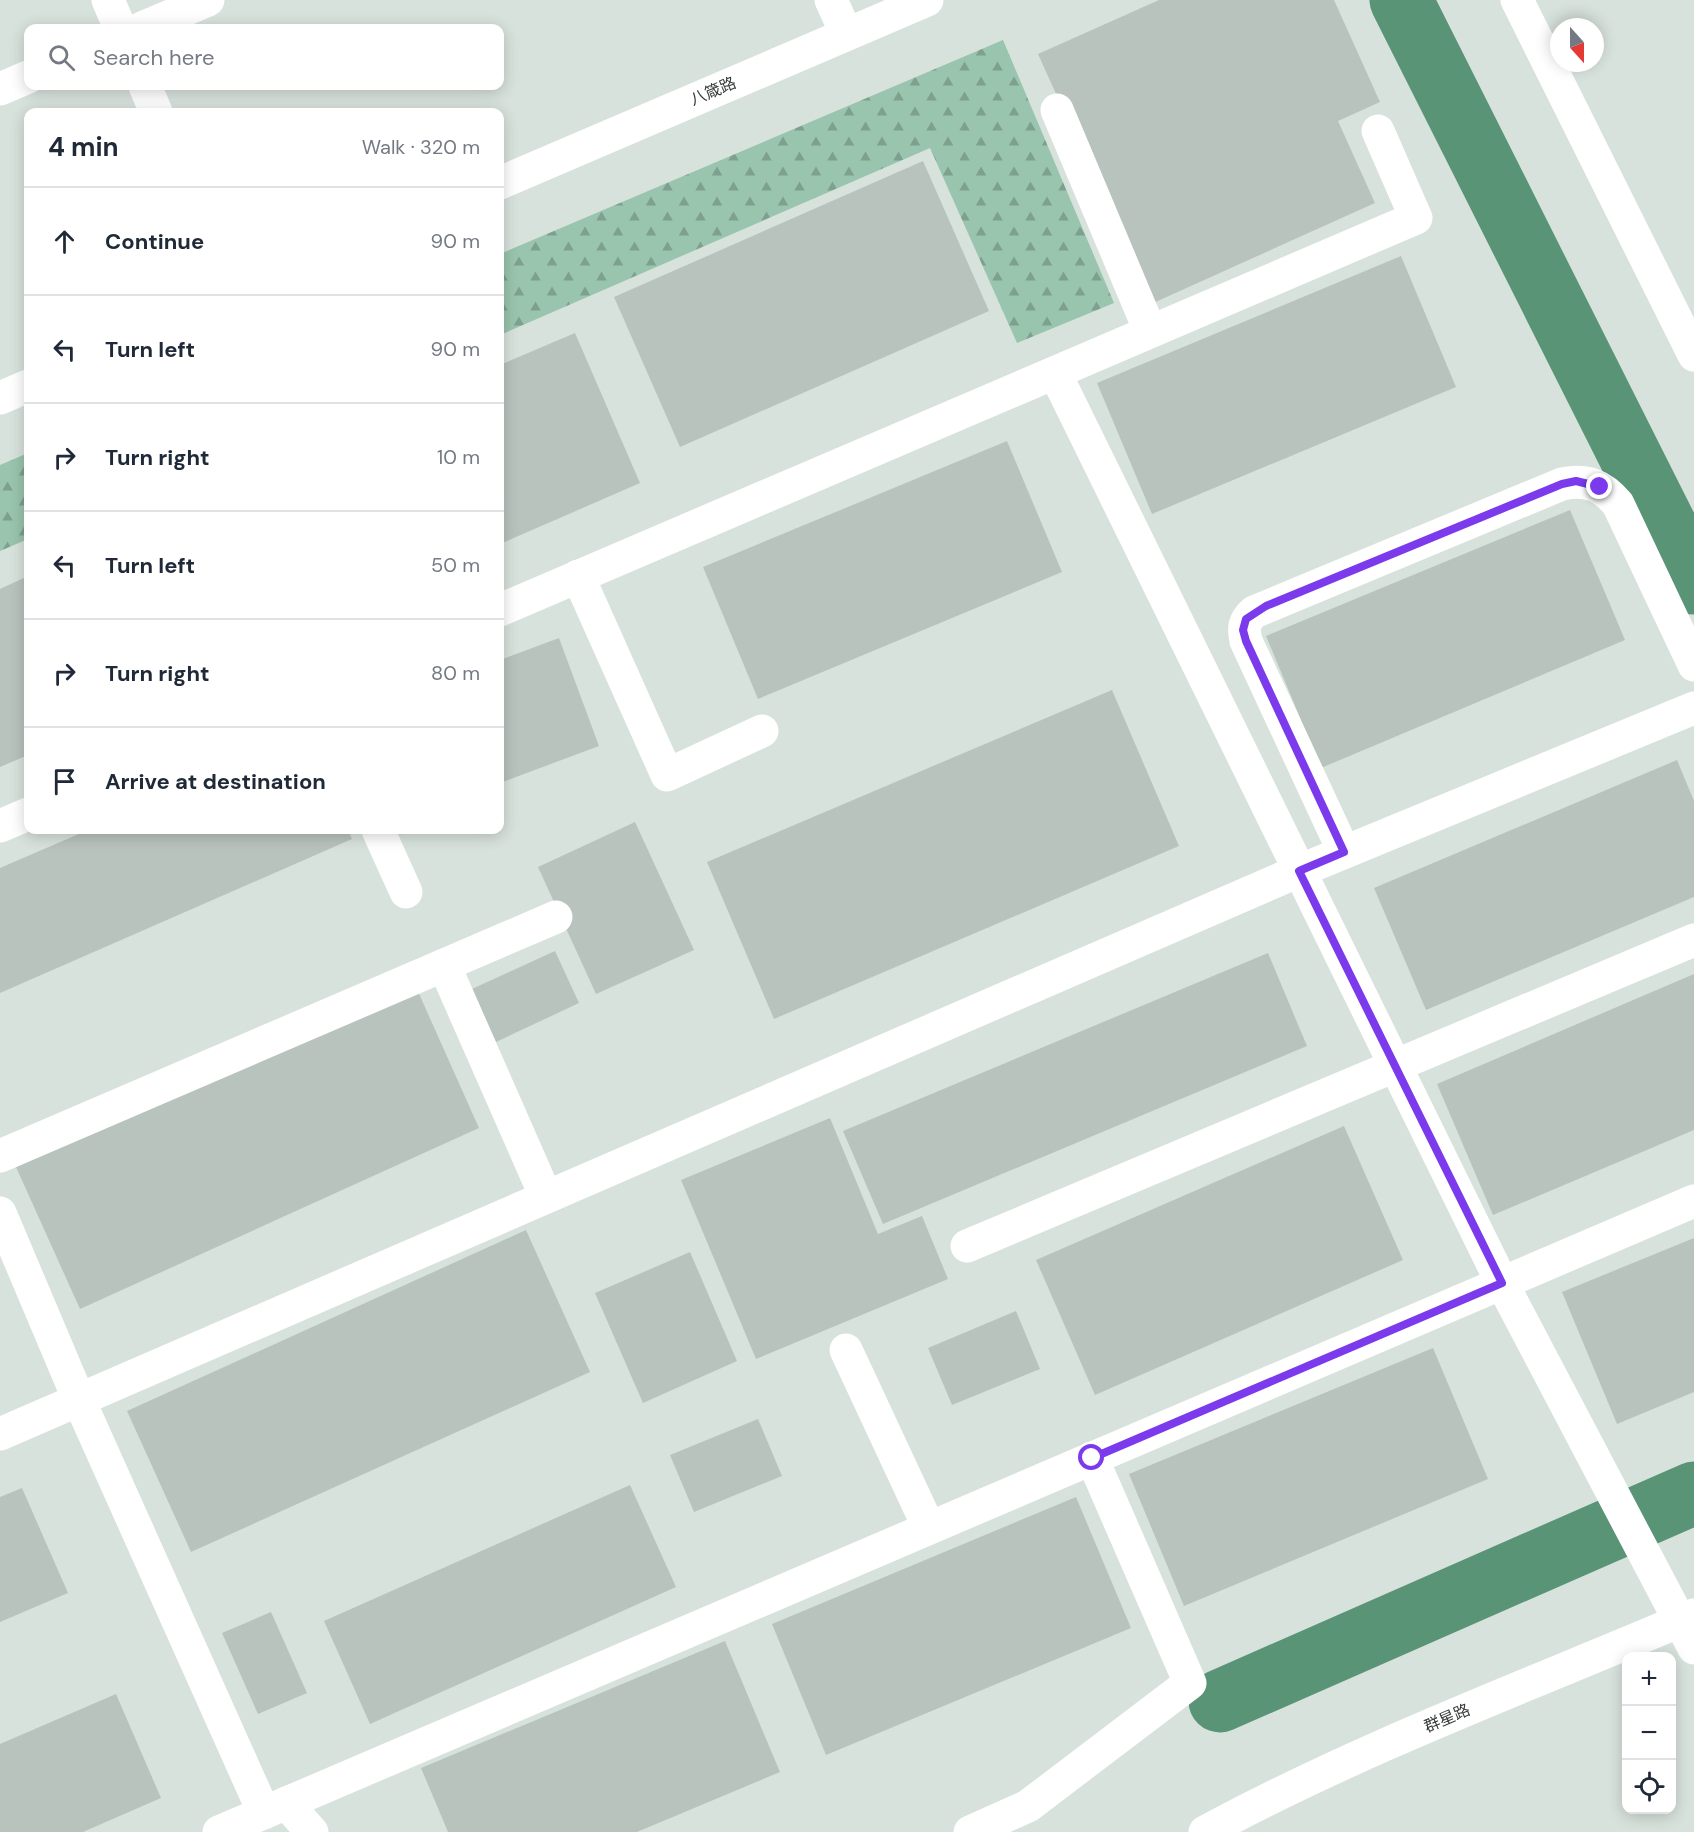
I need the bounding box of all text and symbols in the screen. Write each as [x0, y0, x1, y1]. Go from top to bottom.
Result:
north arrow [1550, 18, 1604, 72]
search box [24, 24, 504, 90]
icon: search [45, 41, 78, 74]
text: Search here [93, 43, 214, 72]
street label: 八箴路 [687, 72, 739, 110]
text: 4 min [48, 130, 119, 164]
text: Walk · 320 m [362, 134, 480, 160]
icon: ahead [48, 225, 81, 258]
text: Continue [105, 227, 204, 256]
text: 90 m [431, 228, 480, 254]
icon: left [48, 333, 81, 366]
text: Turn left [105, 335, 195, 364]
text: 90 m [431, 336, 480, 362]
icon: right [48, 441, 81, 474]
text: Turn right [105, 443, 210, 472]
text: 10 m [437, 444, 480, 470]
route end [1586, 473, 1612, 499]
icon: left [48, 549, 81, 582]
text: Turn left [105, 551, 195, 580]
text: 50 m [431, 552, 480, 578]
icon: right [48, 657, 81, 690]
text: Turn right [105, 659, 210, 688]
text: 80 m [431, 660, 480, 686]
icon: arrive [48, 765, 81, 798]
text: Arrive at destination [105, 767, 326, 796]
route start [1078, 1444, 1104, 1470]
map controls [1622, 1652, 1676, 1814]
button: + [1622, 1652, 1676, 1706]
street label: 群星路 [1421, 1699, 1473, 1737]
button: − [1622, 1706, 1676, 1760]
button: locate [1622, 1760, 1676, 1814]

